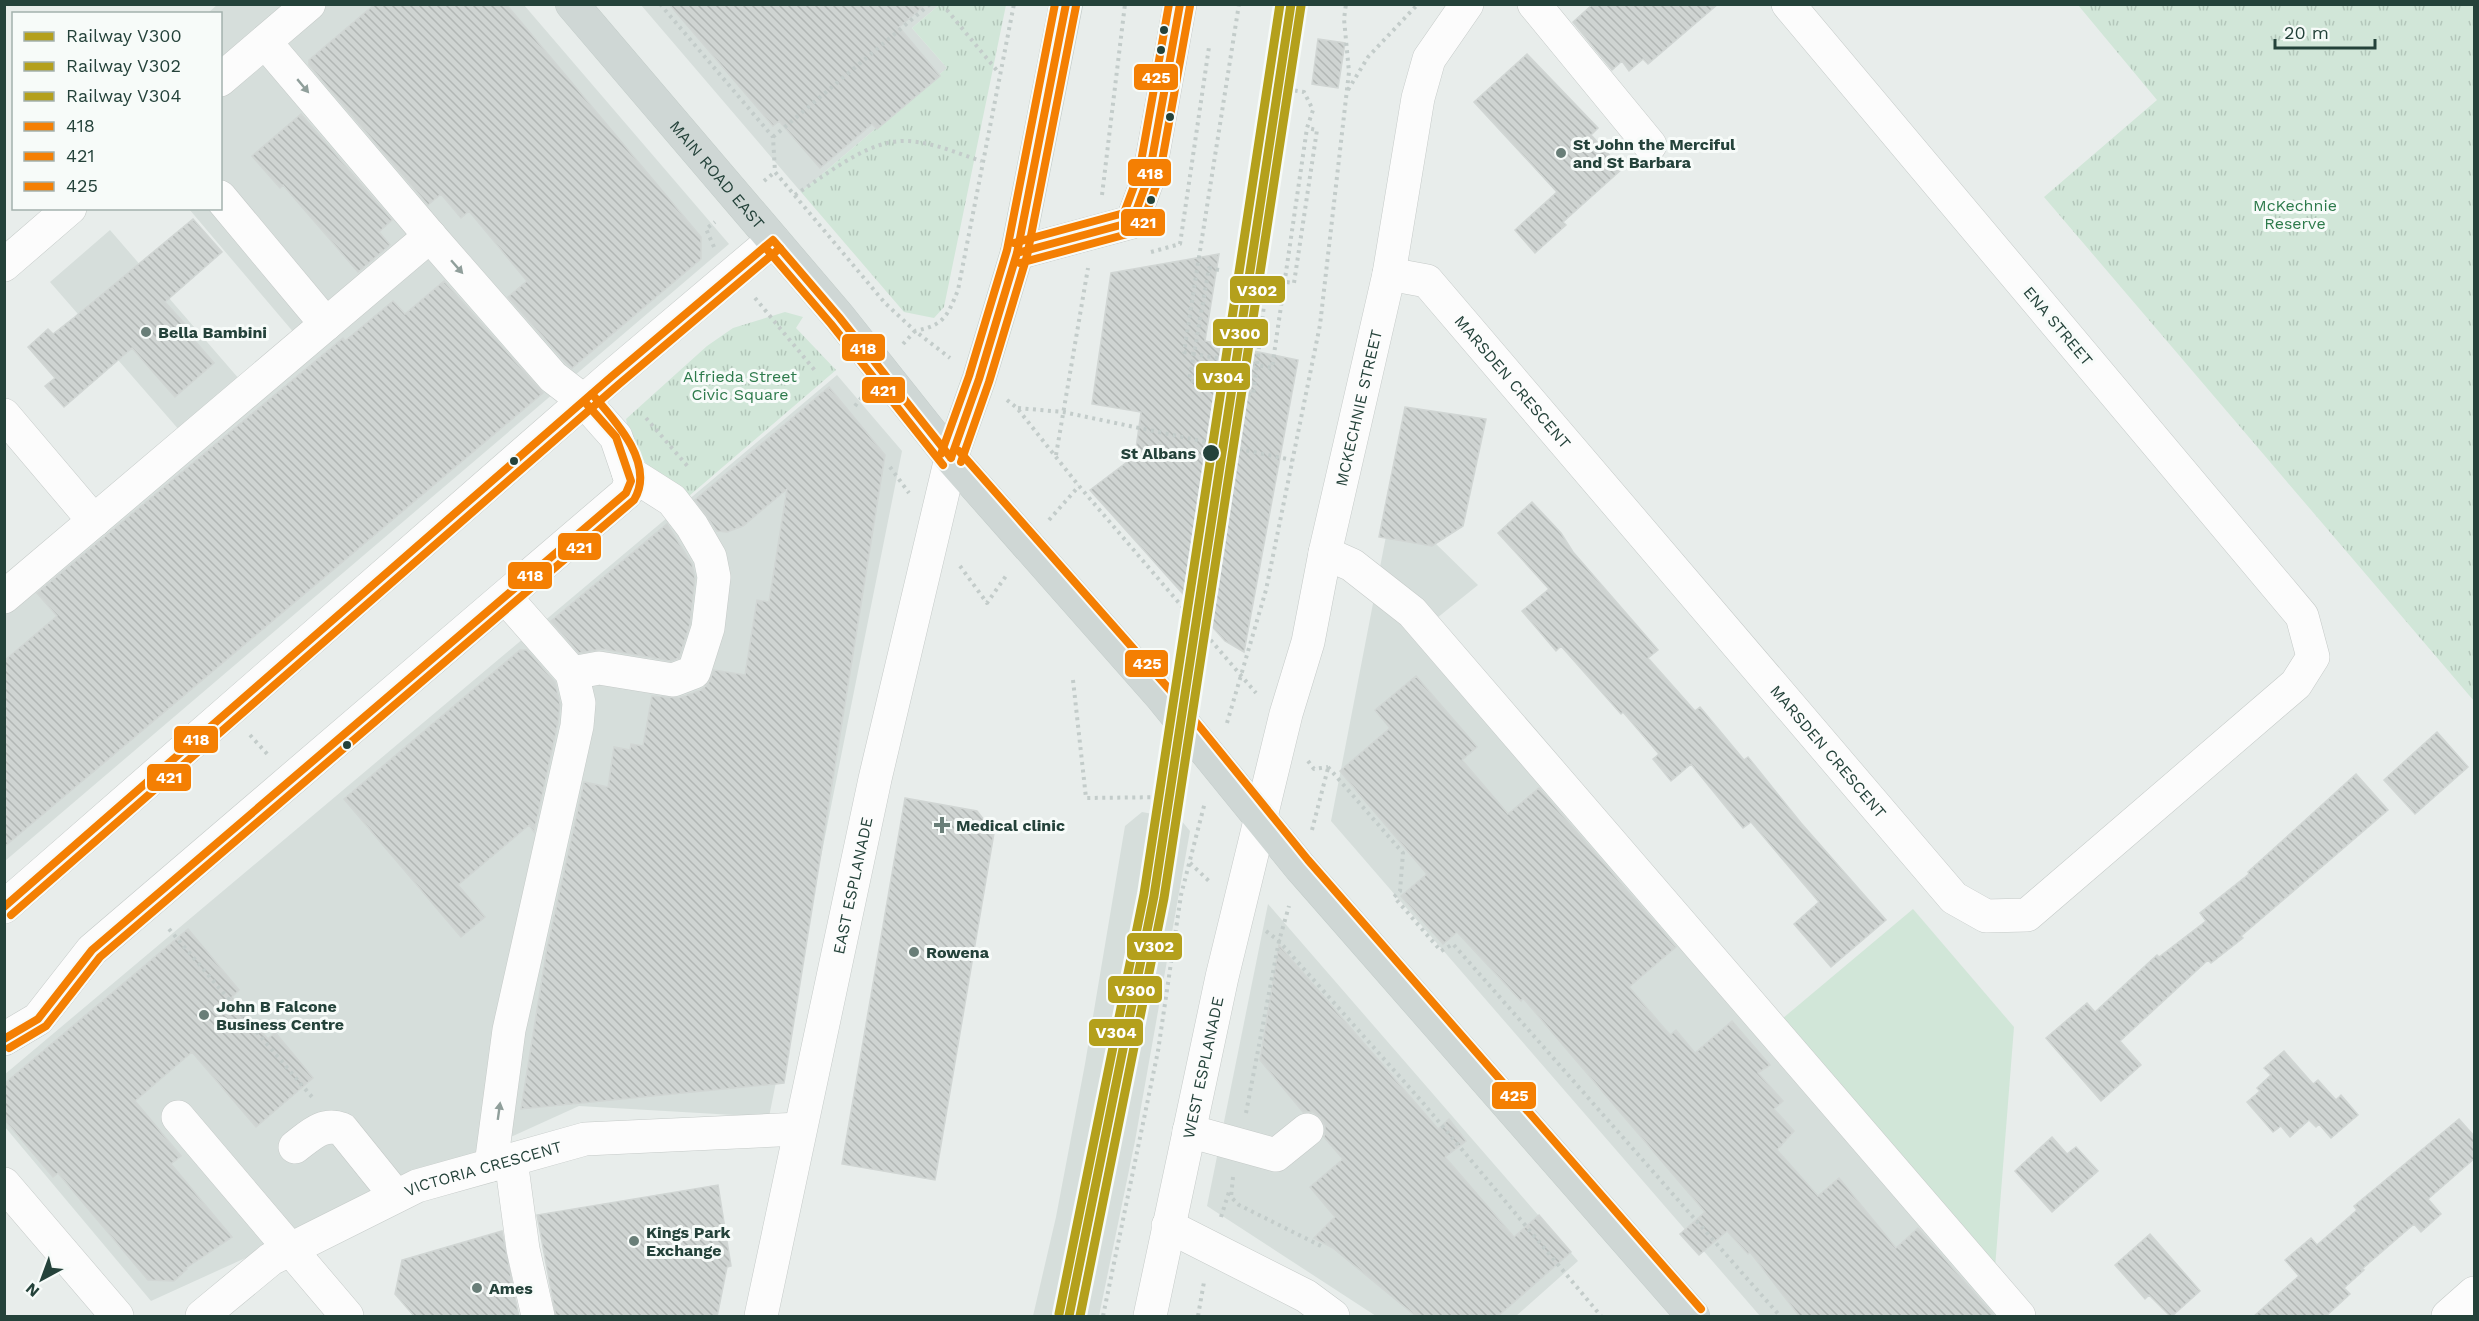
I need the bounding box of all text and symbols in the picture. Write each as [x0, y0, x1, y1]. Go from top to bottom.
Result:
legend [12, 12, 222, 210]
scale bar [2275, 12, 2376, 50]
text: 20 m [2284, 22, 2329, 43]
unlabelled marker [1158, 24, 1170, 36]
text: Railway V300 [66, 25, 182, 46]
unlabelled marker [1155, 44, 1167, 56]
text: Railway V302 [66, 55, 181, 76]
line badge: 425 [1133, 63, 1179, 91]
text: 425 [1141, 68, 1171, 87]
one-way arrow [296, 78, 309, 93]
text: Railway V304 [66, 85, 181, 106]
unlabelled marker [1164, 111, 1176, 123]
text: 418 [66, 115, 95, 136]
street label: MAIN ROAD EAST [666, 116, 769, 233]
place label: St John the Merciful and St Barbara [1573, 135, 1736, 172]
text: 421 [66, 145, 95, 166]
marker: St John the Merciful and St Barbara [1554, 146, 1568, 160]
line badge: 418 [1127, 158, 1172, 187]
text: 418 [1137, 164, 1163, 183]
text: 425 [66, 175, 98, 196]
unlabelled marker [1145, 194, 1157, 206]
park label: McKechnie Reserve [2253, 196, 2337, 233]
line badge: 421 [1120, 208, 1166, 237]
text: 421 [1130, 213, 1156, 232]
one-way arrow [450, 259, 463, 274]
line badge: V302 [1229, 275, 1286, 304]
text: V302 [1237, 281, 1277, 300]
street label: ENA STREET [2019, 283, 2097, 370]
street label: MARSDEN CRESCENT [1451, 311, 1575, 452]
line badge: V300 [1212, 318, 1269, 347]
place label: Bella Bambini [158, 323, 267, 342]
text: V300 [1219, 324, 1261, 343]
marker: Bella Bambini [139, 325, 153, 339]
street label: MCKECHNIE STREET [1331, 327, 1386, 488]
line badge: 418 [841, 333, 886, 362]
text: 418 [850, 339, 876, 358]
line badge: V304 [1195, 362, 1251, 391]
park label: Alfrieda Street Civic Square [683, 367, 797, 404]
text: V304 [1202, 368, 1244, 387]
line badge: 421 [861, 376, 906, 404]
text: 421 [870, 381, 896, 400]
marker: St Albans [1201, 443, 1221, 463]
place label: St Albans [1121, 444, 1196, 463]
unlabelled marker [508, 455, 520, 467]
line badge: 421 [557, 532, 602, 561]
text: 421 [566, 538, 592, 557]
line badge: 418 [507, 561, 553, 590]
text: 418 [517, 566, 543, 585]
line badge: 425 [1124, 649, 1169, 678]
text: 425 [1132, 654, 1162, 673]
street label: MARSDEN CRESCENT [1767, 681, 1891, 822]
line badge: 418 [173, 725, 219, 754]
text: 418 [183, 730, 209, 749]
unlabelled marker [341, 739, 353, 751]
line badge: 421 [146, 763, 192, 792]
text: 421 [156, 768, 182, 787]
street label: EAST ESPLANADE [829, 815, 876, 956]
marker: Medical clinic [933, 816, 951, 834]
place label: Medical clinic [956, 816, 1065, 835]
line badge: V302 [1126, 932, 1183, 961]
text: V302 [1134, 937, 1174, 956]
place label: Rowena [926, 943, 990, 962]
marker: Rowena [907, 945, 921, 959]
line badge: V300 [1107, 975, 1163, 1004]
text: V300 [1114, 981, 1156, 1000]
street label: WEST ESPLANADE [1178, 995, 1227, 1140]
place label: John B Falcone Business Centre [216, 997, 344, 1034]
marker: John B Falcone Business Centre [197, 1008, 211, 1022]
line badge: V304 [1088, 1018, 1144, 1047]
text: V304 [1095, 1023, 1137, 1042]
line badge: 425 [1491, 1081, 1537, 1110]
text: 425 [1499, 1086, 1529, 1105]
one-way arrow [494, 1101, 503, 1120]
street label: VICTORIA CRESCENT [401, 1136, 564, 1200]
place label: Kings Park Exchange [646, 1223, 731, 1260]
marker: Kings Park Exchange [627, 1234, 641, 1248]
north arrow [12, 1249, 72, 1309]
text: N [22, 1279, 43, 1301]
place label: Ames [489, 1279, 533, 1298]
marker: Ames [470, 1281, 484, 1295]

